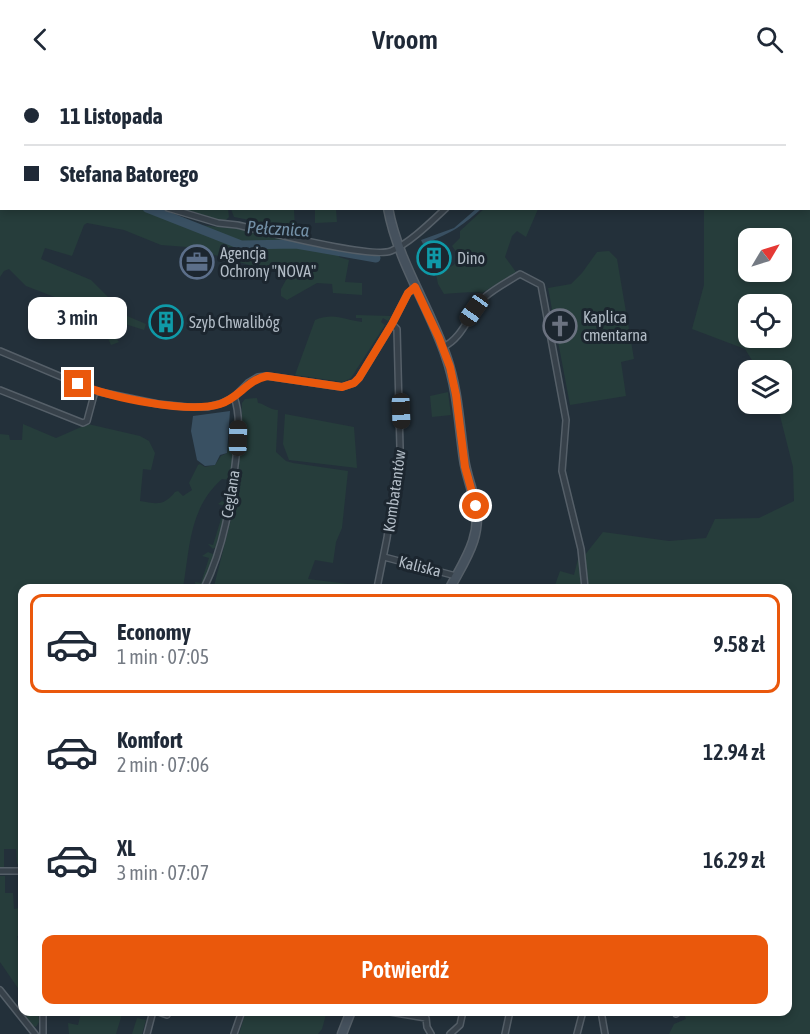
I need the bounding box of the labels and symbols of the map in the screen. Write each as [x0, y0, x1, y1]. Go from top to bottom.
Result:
water label: Pełcznica [246, 216, 310, 241]
north arrow [738, 228, 792, 282]
building icon: Dino [416, 240, 452, 276]
office icon: Agencja Ochrony "NOVA" [179, 244, 215, 280]
place label: Agencja Ochrony "NOVA" [220, 244, 316, 281]
place label: Dino [457, 249, 485, 267]
car [456, 290, 492, 330]
callout: 3 min [28, 297, 128, 339]
building icon: Szyb Chwalibóg [148, 304, 184, 340]
church icon: Kaplica cmentarna [542, 308, 578, 344]
place label: Kaplica cmentarna [583, 308, 647, 344]
place label: Szyb Chwalibóg [189, 313, 280, 332]
route end [64, 370, 91, 397]
car [391, 393, 411, 429]
car [229, 420, 247, 456]
street label: Kombatantów [379, 448, 409, 533]
street label: Ceglana [217, 469, 244, 519]
route start [462, 492, 489, 519]
street label: Kaliska [397, 552, 443, 580]

